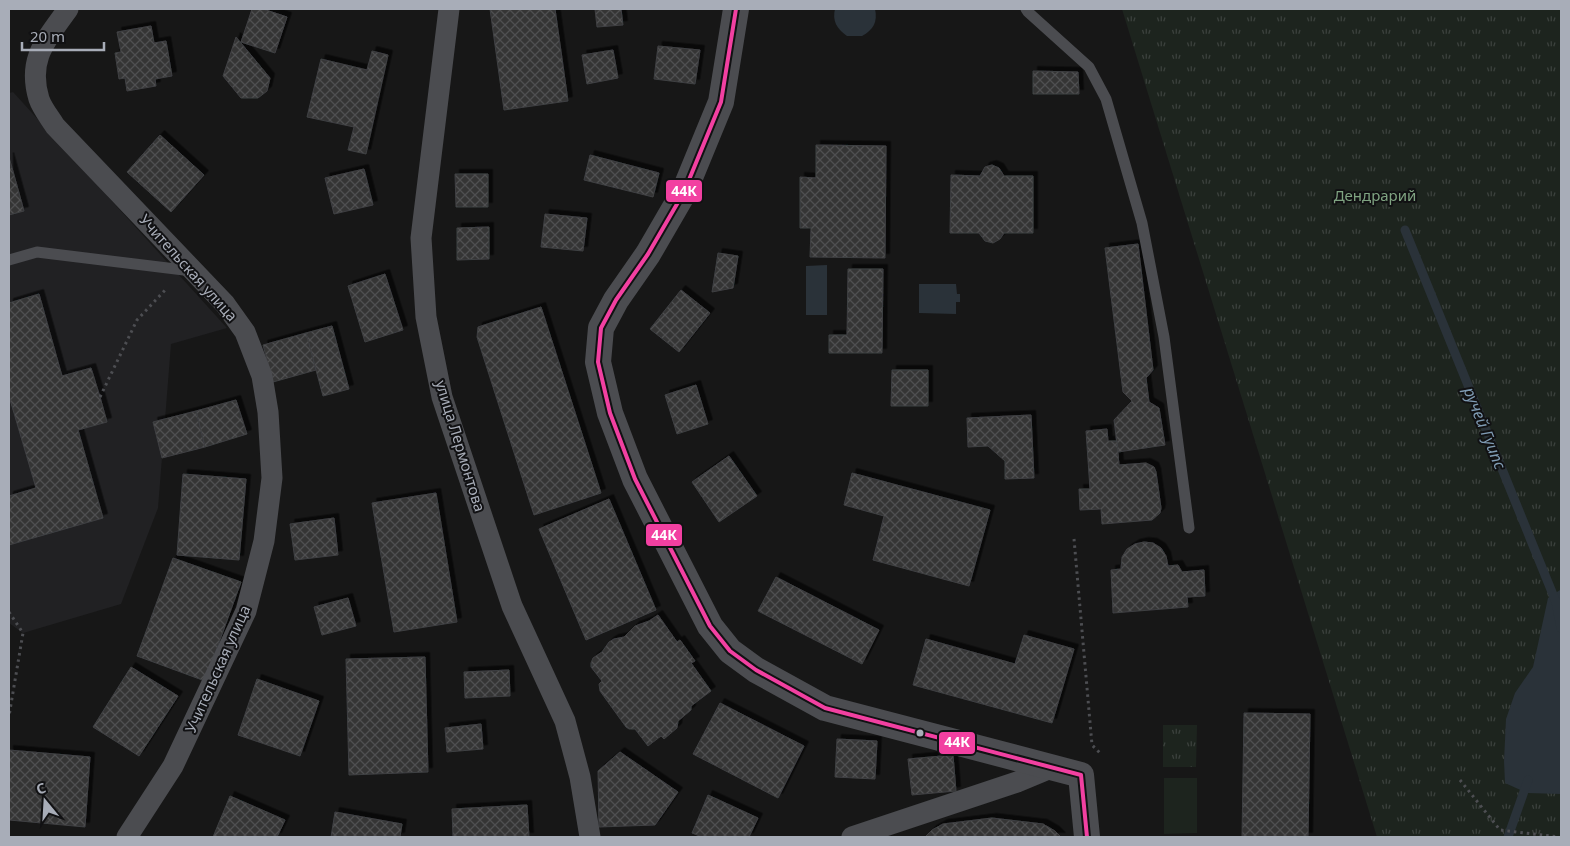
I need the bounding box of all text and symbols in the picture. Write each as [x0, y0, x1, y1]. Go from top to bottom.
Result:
scale bar [22, 20, 105, 52]
text: 20 m [30, 26, 65, 46]
line badge: 44К [665, 179, 703, 203]
text: 44К [671, 181, 697, 200]
park label: Дендрарий [1334, 185, 1416, 205]
street label: Учительская улица [135, 209, 242, 325]
street label: улица Лермонтова [431, 378, 490, 514]
water label: ручей Гуипс [1458, 383, 1512, 473]
line badge: 44К [645, 523, 683, 547]
text: 44К [651, 525, 677, 544]
street label: Учительская улица [180, 602, 254, 736]
unlabelled marker [915, 728, 925, 738]
line badge: 44К [938, 731, 976, 755]
text: 44К [944, 732, 970, 751]
north arrow [20, 776, 70, 826]
text: С [34, 778, 48, 799]

